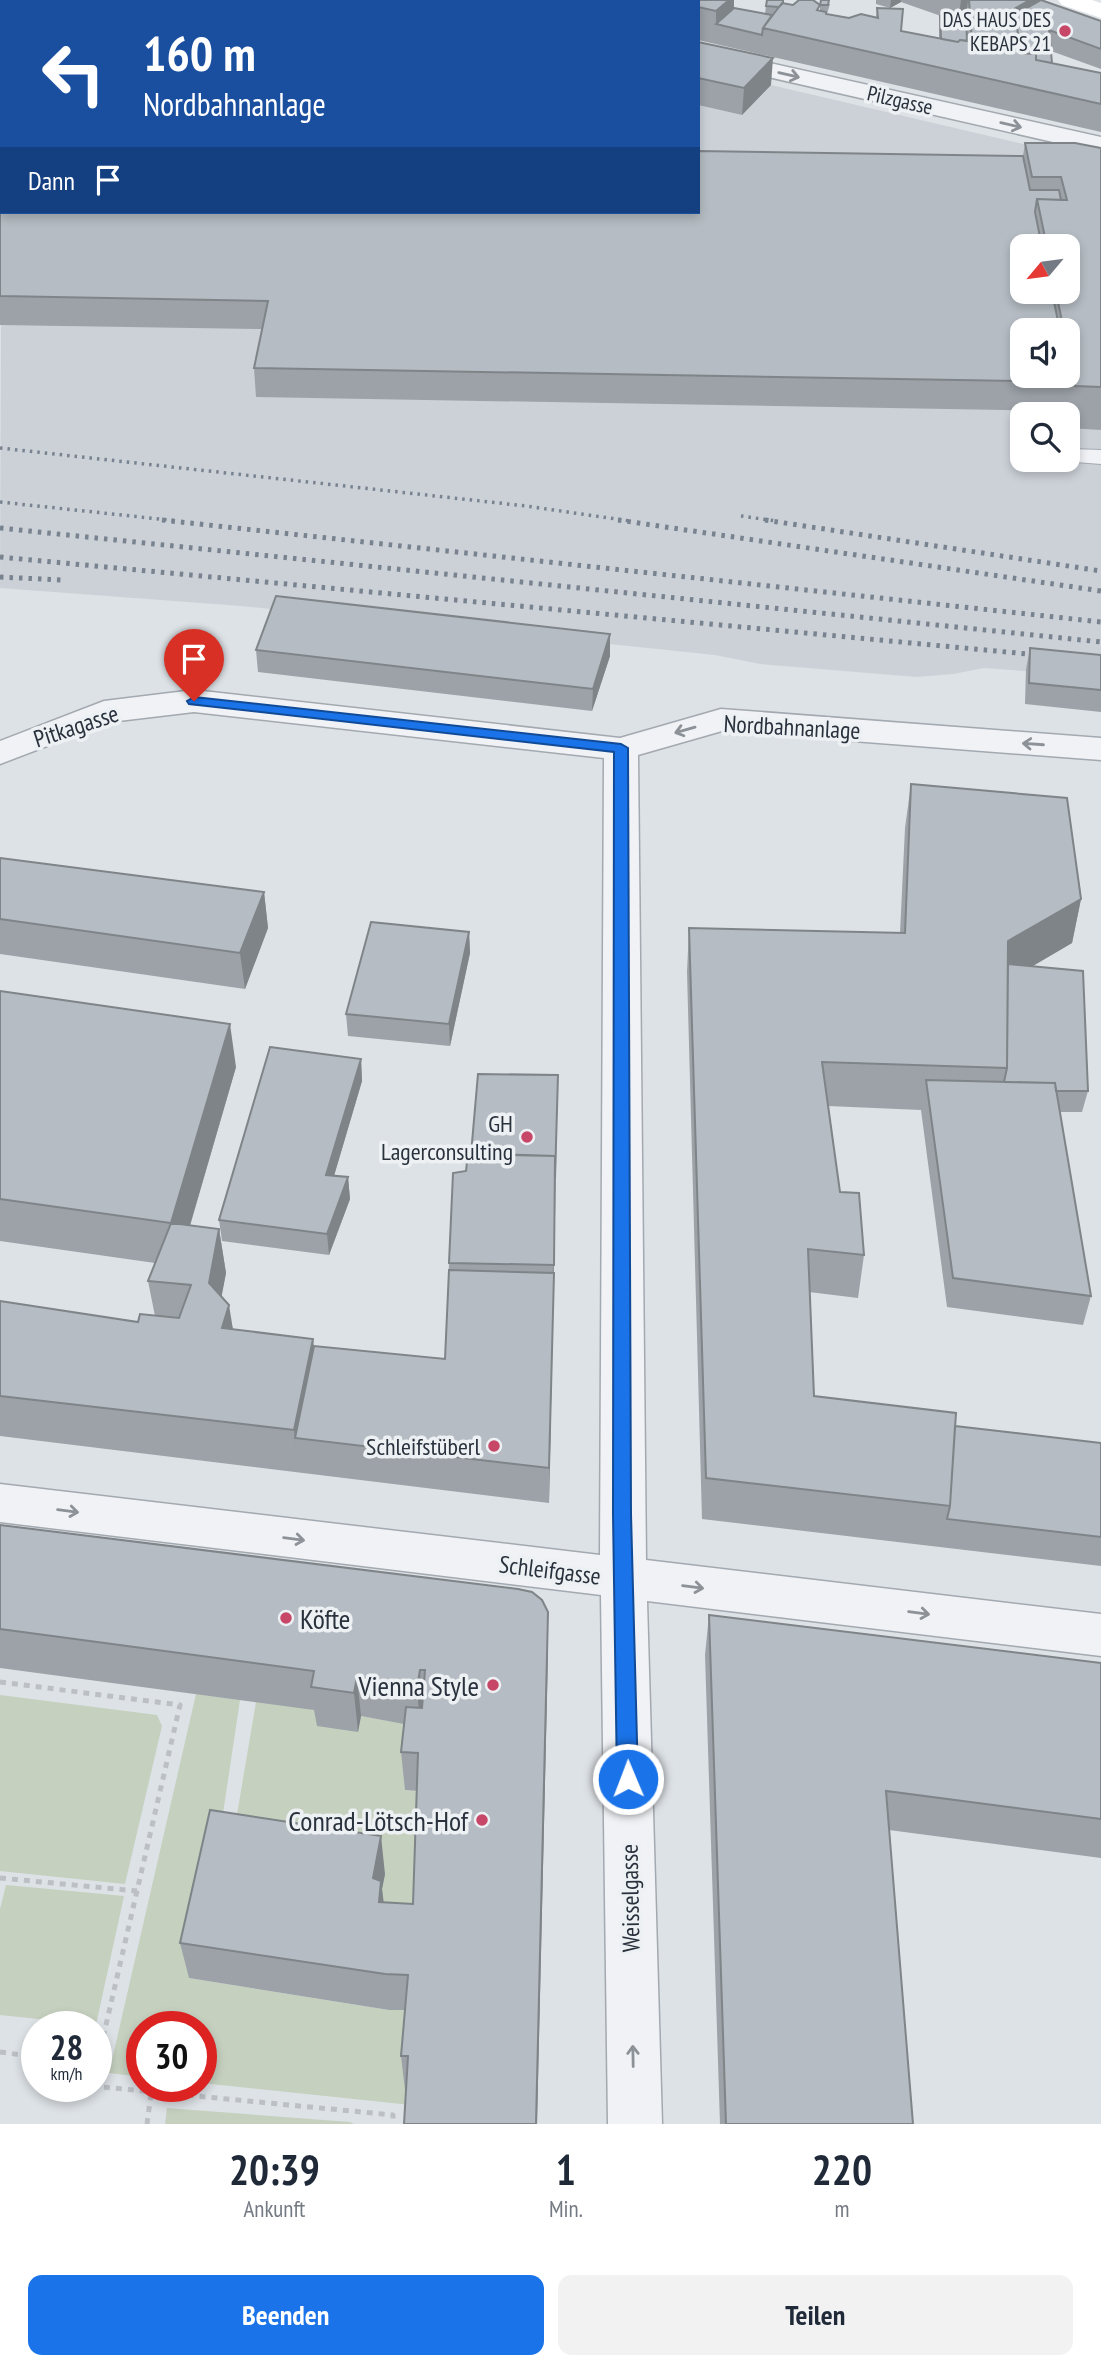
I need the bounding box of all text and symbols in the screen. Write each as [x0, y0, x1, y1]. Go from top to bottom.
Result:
place label: DAS HAUS DES KEBAPS 21 [942, 6, 1051, 57]
text: 160 m [143, 21, 256, 85]
marker: DAS HAUS DES KEBAPS 21 [1057, 23, 1073, 39]
icon: left [28, 28, 119, 119]
one-way arrow [777, 69, 800, 82]
street label: Pilzgasse [865, 79, 935, 121]
text: Nordbahnanlage [143, 83, 326, 125]
one-way arrow [999, 119, 1022, 132]
icon: arrive [89, 161, 127, 199]
text: Dann [28, 164, 75, 197]
north arrow [1010, 234, 1080, 304]
map controls [1010, 234, 1080, 472]
button: sound [1010, 318, 1080, 388]
button: search [1010, 402, 1080, 472]
pin [164, 629, 224, 701]
icon: arrive [175, 640, 213, 678]
street label: Pitkagasse [30, 698, 122, 754]
street label: Nordbahnanlage [723, 708, 861, 746]
one-way arrow [675, 724, 697, 737]
one-way arrow [1022, 737, 1045, 750]
place label: GH Lagerconsulting [381, 1108, 513, 1167]
marker: GH Lagerconsulting [519, 1129, 535, 1145]
place label: Schleifstüberl [366, 1431, 480, 1462]
marker: Schleifstüberl [486, 1438, 502, 1454]
one-way arrow [56, 1504, 79, 1517]
one-way arrow [282, 1532, 304, 1545]
street label: Schleifgasse [497, 1548, 603, 1592]
one-way arrow [681, 1580, 703, 1593]
place label: Köfte [300, 1600, 350, 1637]
one-way arrow [907, 1607, 929, 1620]
marker: Köfte [278, 1610, 294, 1626]
place label: Vienna Style [358, 1667, 479, 1704]
marker: Vienna Style [485, 1677, 501, 1693]
position arrow [591, 1742, 665, 1816]
place label: Conrad-Lötsch-Hof [288, 1802, 470, 1839]
marker: Conrad-Lötsch-Hof [474, 1812, 490, 1828]
street label: Weisselgasse [614, 1844, 646, 1952]
speed limit sign: 30 [126, 2011, 217, 2102]
text: 28 [50, 2024, 83, 2070]
one-way arrow [627, 2045, 640, 2068]
text: km/h [51, 2062, 82, 2085]
text: 20:39 [229, 2142, 320, 2197]
text: 1 [556, 2142, 576, 2197]
text: 220 [812, 2142, 872, 2197]
text: Ankunft [243, 2194, 305, 2223]
text: Min. [549, 2194, 583, 2223]
text: m [834, 2194, 849, 2223]
button: Beenden [28, 2275, 544, 2355]
button: Teilen [558, 2275, 1073, 2355]

